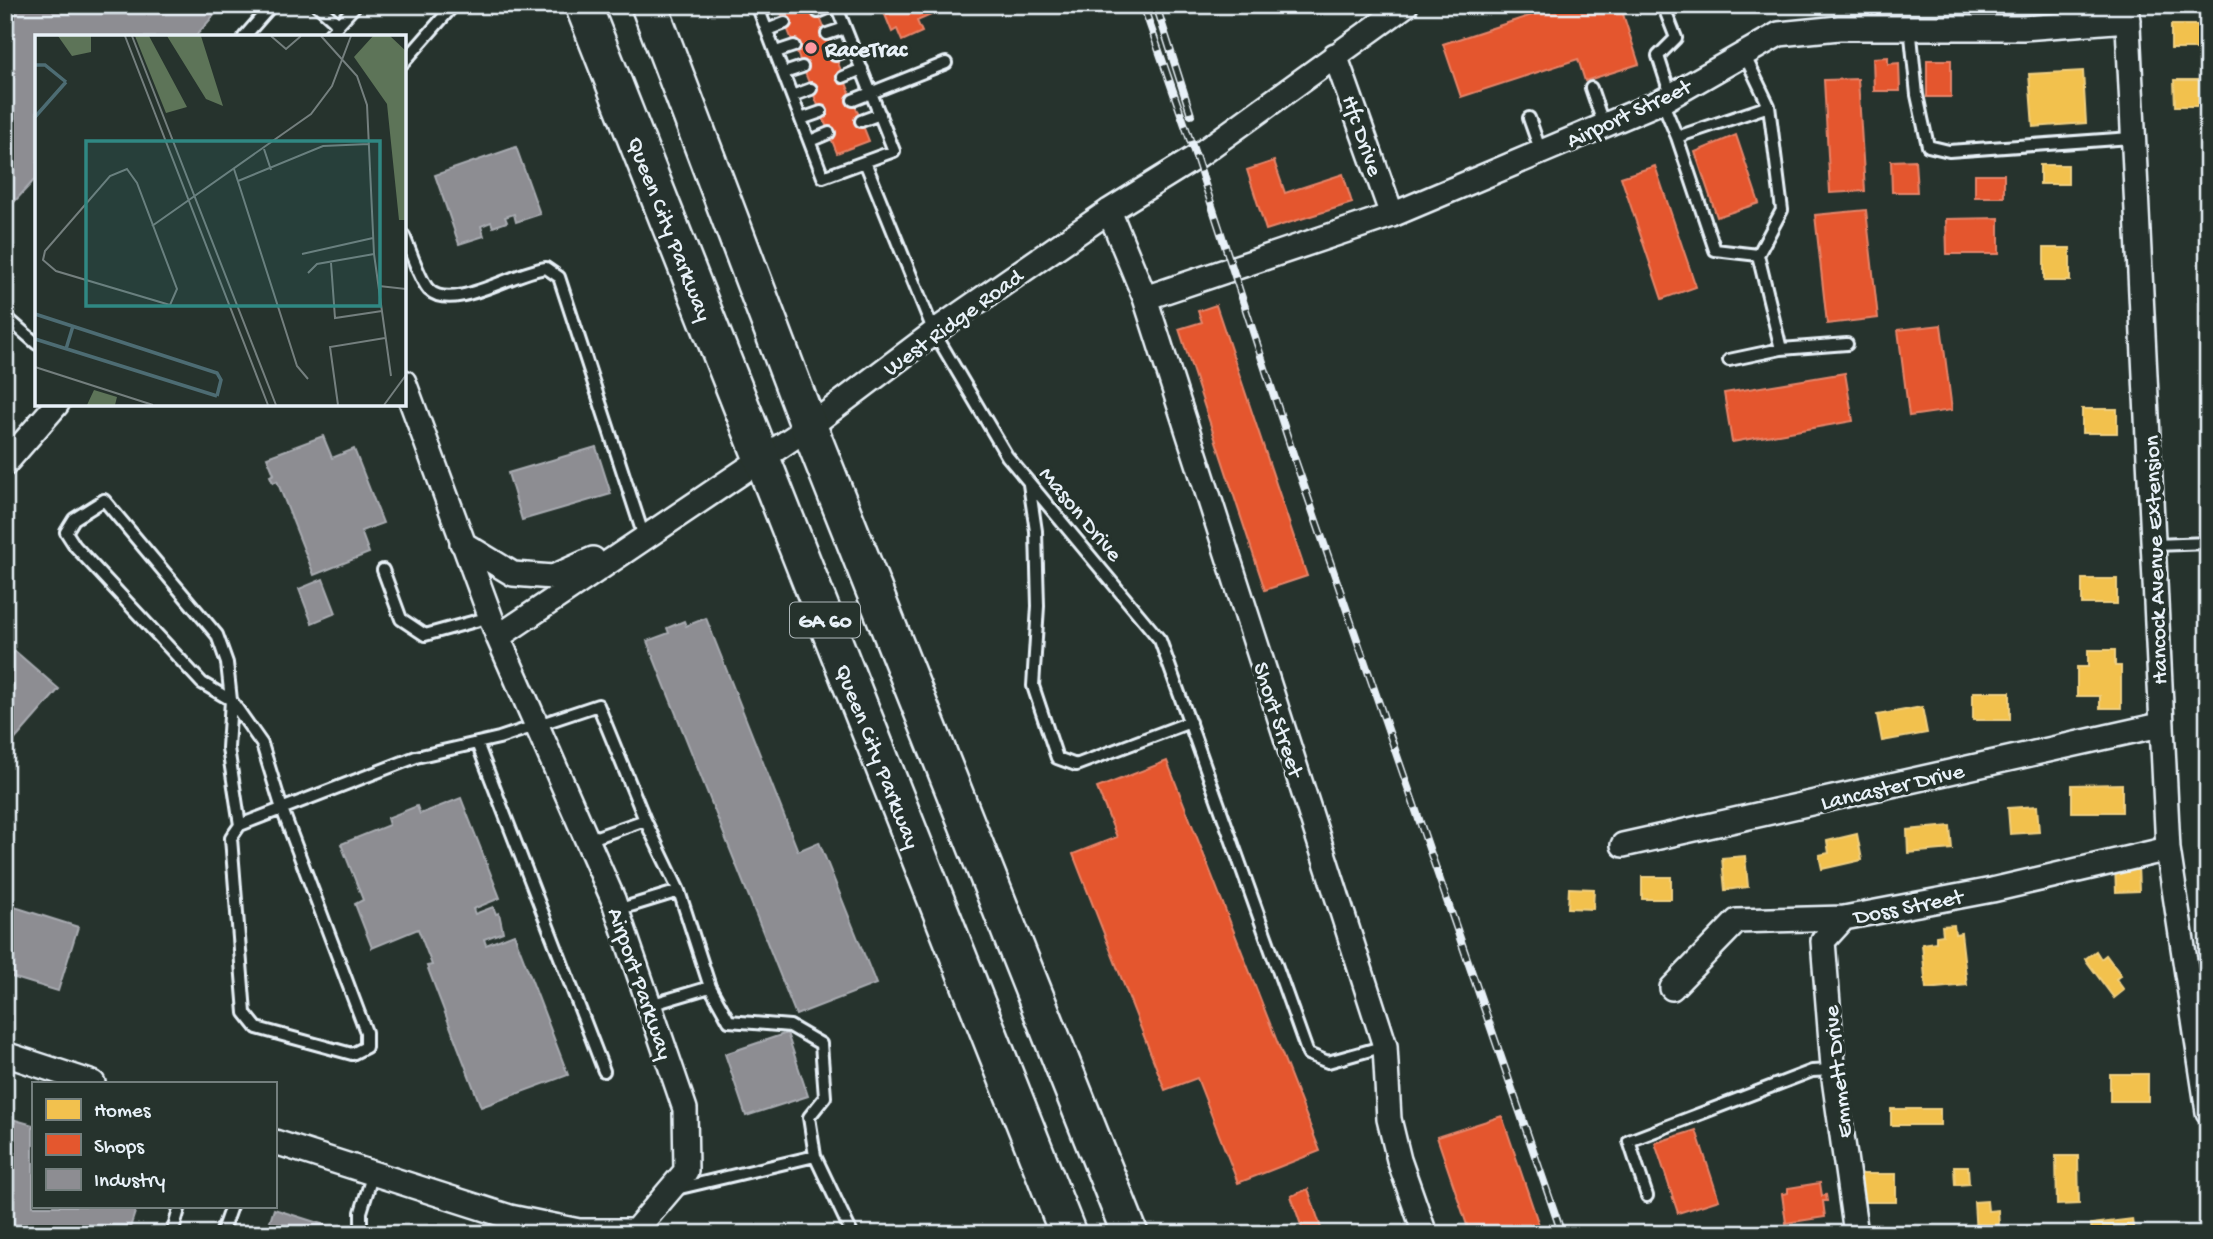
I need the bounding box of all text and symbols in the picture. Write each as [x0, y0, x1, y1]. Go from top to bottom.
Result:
inset map [35, 35, 406, 406]
place label: RaceTrac [824, 38, 908, 65]
marker: RaceTrac [803, 40, 819, 56]
street label: Airport Street [1563, 74, 1697, 156]
street label: Hfc Drive [1334, 92, 1387, 181]
street label: Queen City Parkway [619, 133, 716, 326]
street label: West Ridge Road [879, 263, 1030, 384]
street label: Hancock Avenue Extension [2140, 435, 2175, 685]
street label: Mason Drive [1032, 462, 1128, 569]
road number: GA 60 [790, 602, 860, 638]
street label: Short Street [1245, 659, 1308, 782]
street label: Queen City Parkway [827, 661, 924, 853]
street label: Lancaster Drive [1819, 759, 1968, 818]
street label: Doss Street [1850, 884, 1967, 933]
street label: Airport Parkway [600, 905, 677, 1064]
street label: Emmett Drive [1819, 1003, 1860, 1139]
legend [32, 1082, 276, 1208]
text: Homes [94, 1100, 152, 1125]
text: Shops [94, 1136, 145, 1161]
text: Industry [94, 1170, 165, 1195]

